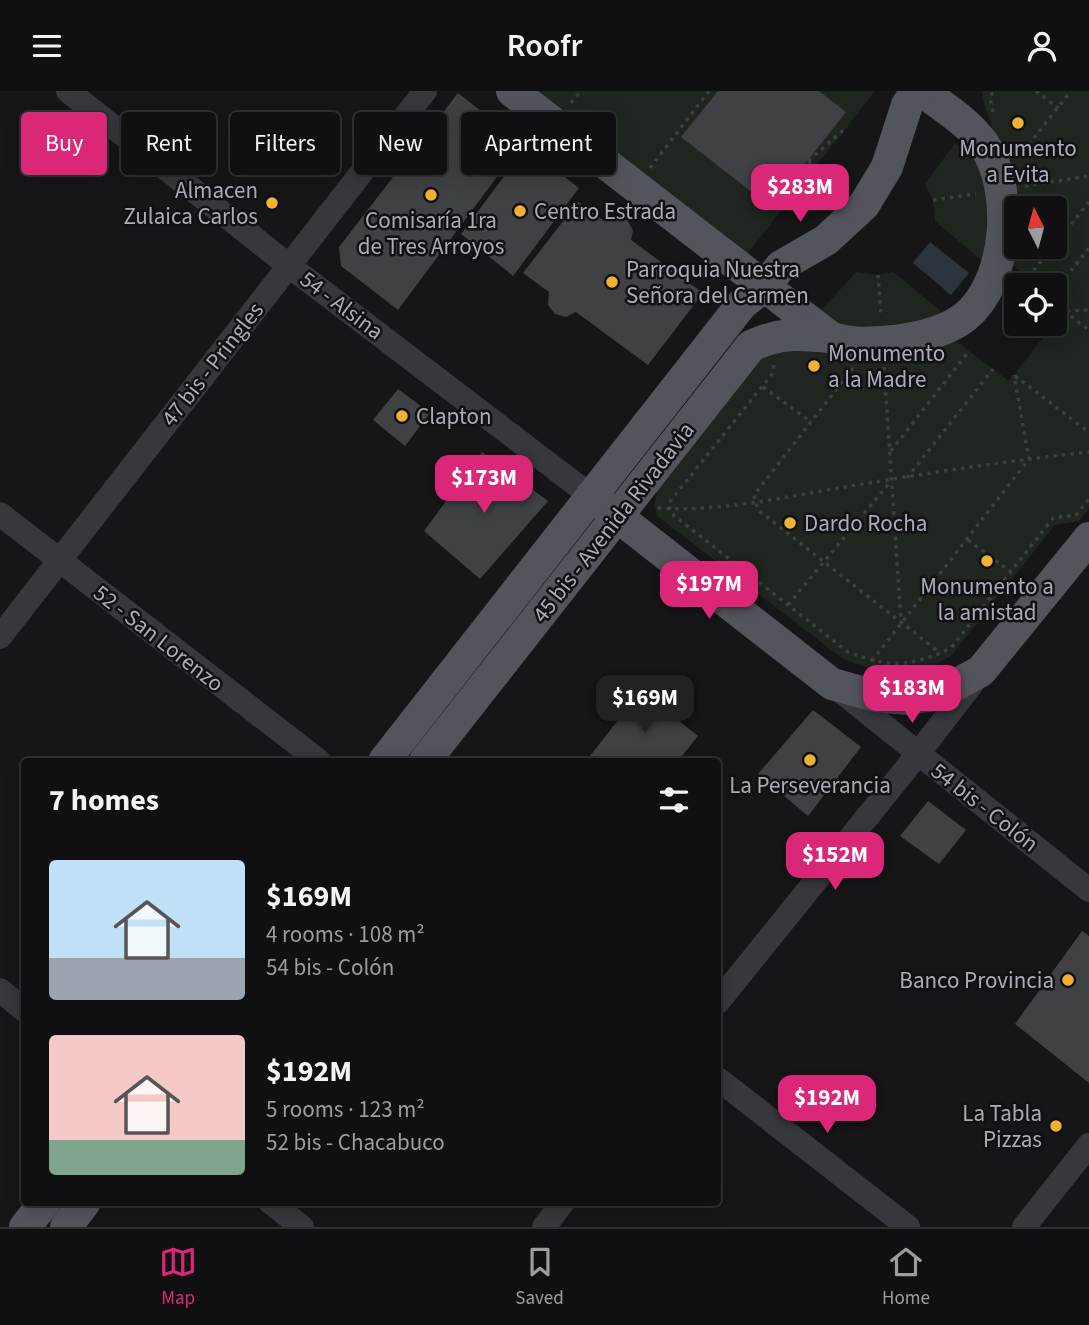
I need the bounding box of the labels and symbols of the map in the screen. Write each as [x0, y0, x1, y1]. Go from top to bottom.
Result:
marker: Monumento a Evita [1010, 115, 1026, 131]
place label: Monumento a Evita [959, 132, 1077, 191]
pin: $283M [751, 165, 849, 224]
place label: Almacen Zulaica Carlos [123, 174, 258, 233]
marker: Comisaría 1ra de Tres Arroyos [423, 187, 439, 203]
marker: Almacen Zulaica Carlos [264, 195, 280, 211]
place label: Centro Estrada [534, 195, 676, 228]
north arrow [1004, 196, 1068, 259]
marker: Centro Estrada [512, 203, 528, 219]
place label: Comisaría 1ra de Tres Arroyos [358, 204, 504, 263]
place label: Parroquia Nuestra Señora del Carmen [626, 253, 809, 312]
street label: 54 - Alsina [293, 263, 390, 348]
marker: Parroquia Nuestra Señora del Carmen [604, 274, 620, 290]
street label: 47 bis - Pringles [153, 295, 271, 433]
place label: Monumento a la Madre [828, 337, 945, 396]
marker: Monumento a la Madre [806, 358, 822, 374]
place label: Clapton [416, 400, 491, 433]
marker: Clapton [394, 408, 410, 424]
street label: 45 bis - Avenida Rivadavia [525, 415, 702, 630]
pin: $173M [435, 455, 533, 515]
place label: Dardo Rocha [804, 507, 927, 540]
marker: Dardo Rocha [782, 515, 798, 531]
marker: Monumento a la amistad [979, 553, 995, 569]
pin: $197M [660, 561, 758, 621]
place label: Monumento a la amistad [920, 570, 1054, 629]
street label: 52 - San Lorenzo [87, 577, 231, 700]
pin: $183M [863, 665, 961, 725]
pin: $169M [596, 675, 694, 735]
marker: La Perseverancia [802, 752, 818, 768]
street label: 54 bis - Colón [924, 755, 1045, 860]
place label: La Perseverancia [729, 769, 891, 802]
pin: $152M [786, 833, 884, 892]
place label: Banco Provincia [899, 964, 1054, 997]
marker: Banco Provincia [1060, 972, 1076, 988]
pin: $192M [778, 1075, 876, 1135]
place label: La Tabla Pizzas [962, 1097, 1042, 1156]
marker: La Tabla Pizzas [1048, 1118, 1064, 1134]

